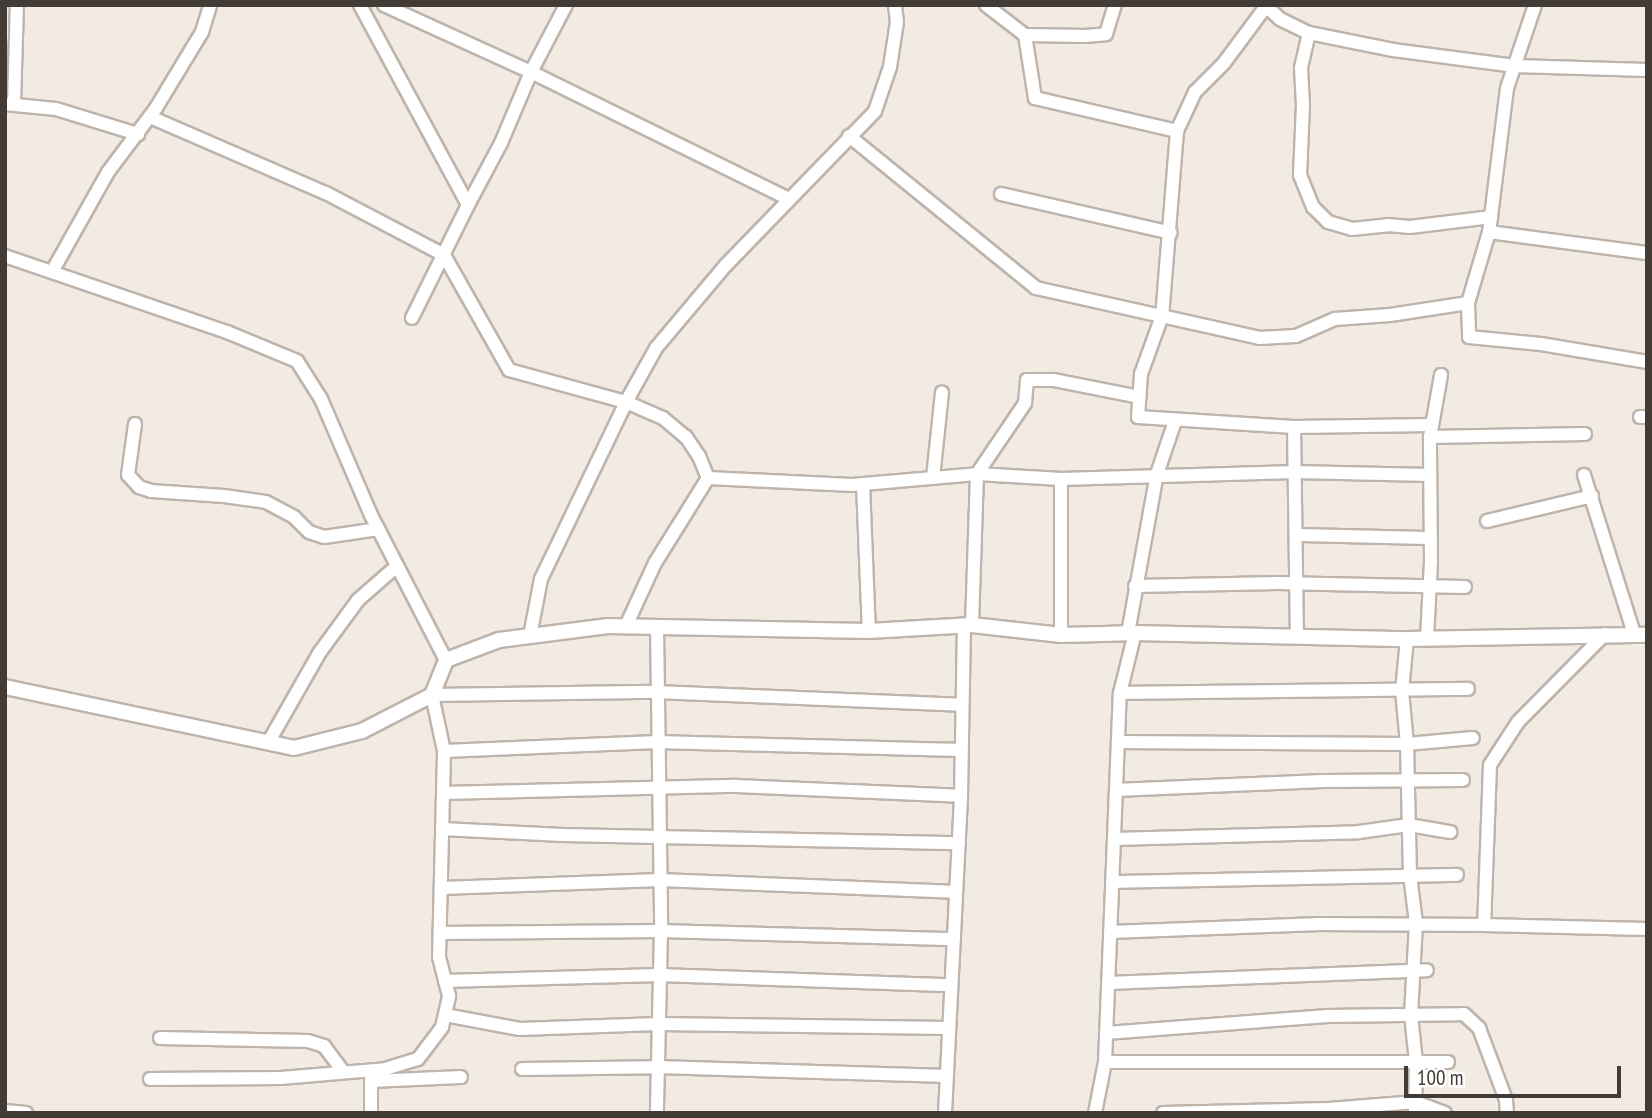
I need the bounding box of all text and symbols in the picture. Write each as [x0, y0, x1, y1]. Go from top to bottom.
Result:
scale bar [1407, 1052, 1624, 1096]
text: 100 m [1417, 1064, 1463, 1091]

